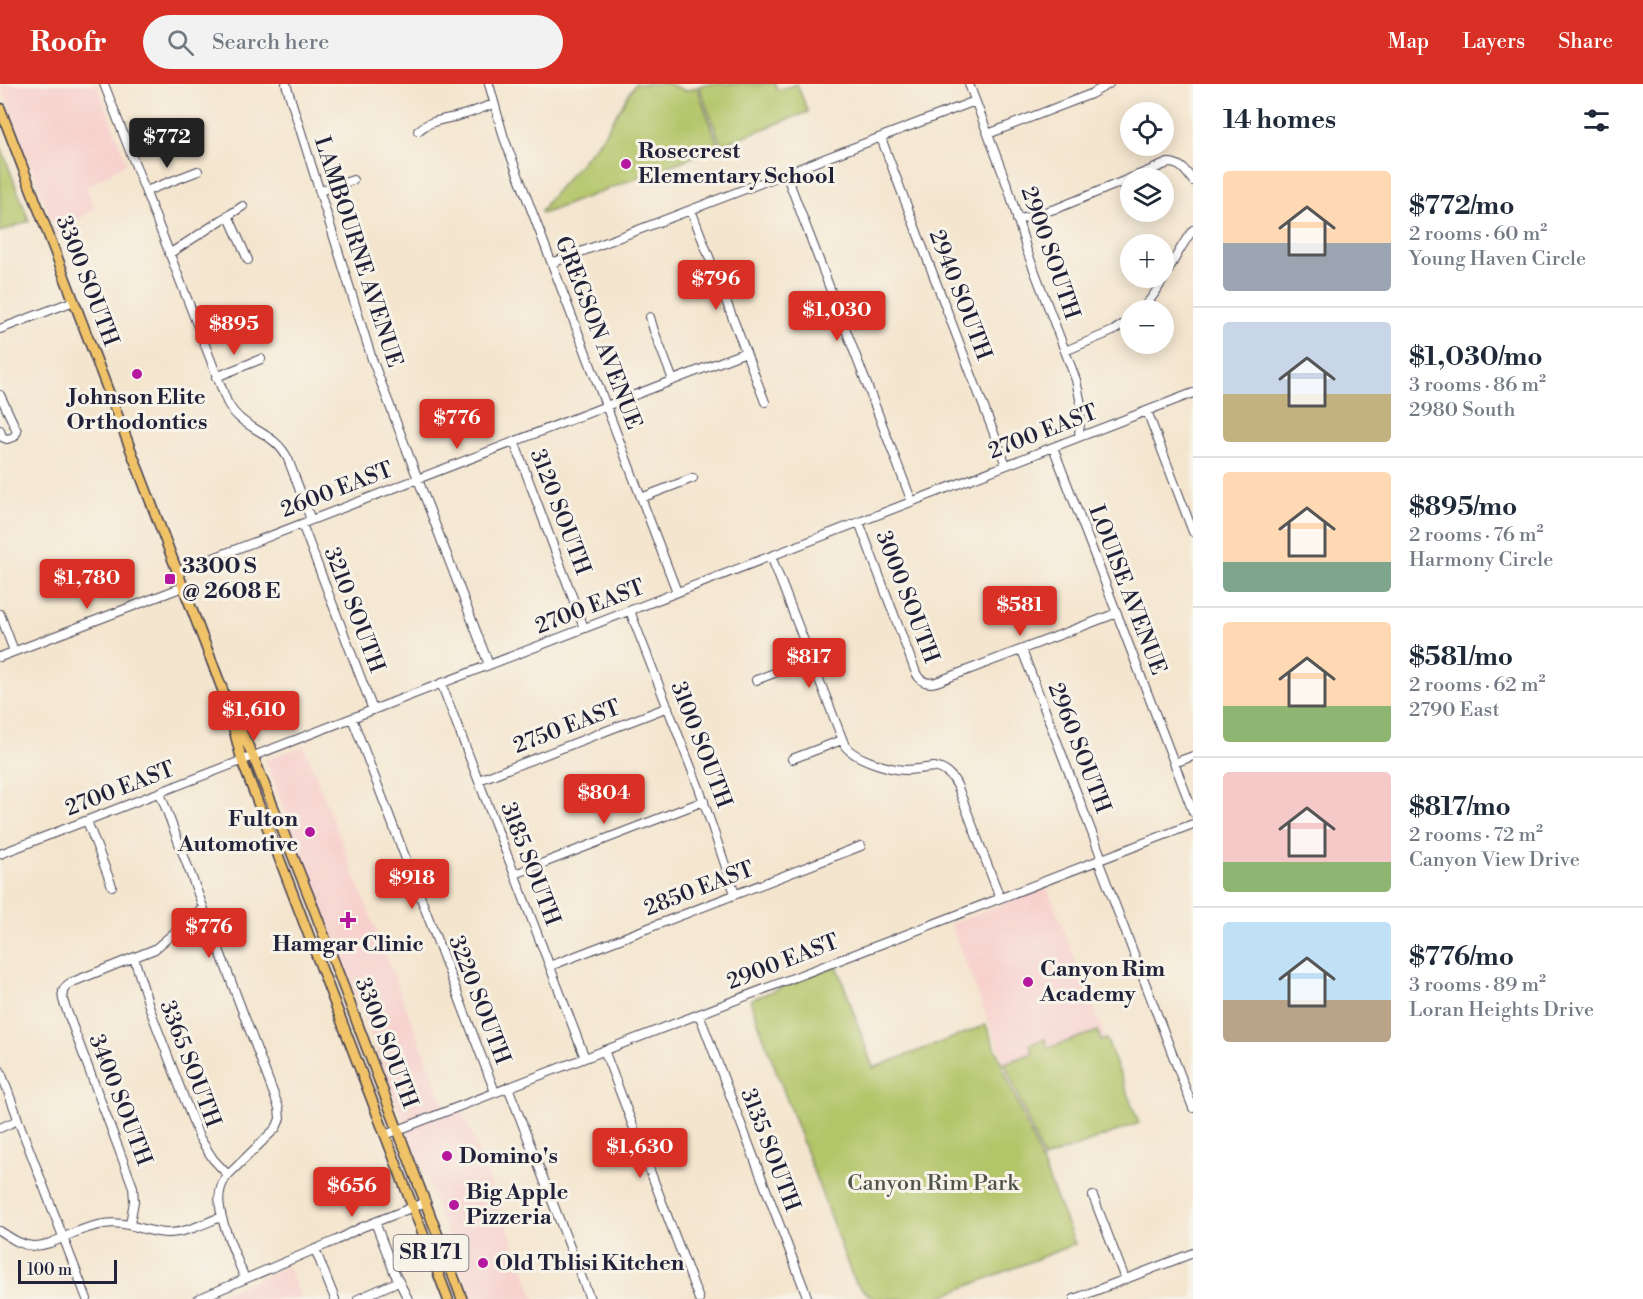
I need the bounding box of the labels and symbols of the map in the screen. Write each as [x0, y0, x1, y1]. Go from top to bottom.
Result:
pin: $772 [131, 118, 203, 169]
street label: LAMBOURNE AVENUE [308, 133, 408, 371]
place label: Rosecrest Elementary School [638, 138, 835, 190]
marker: Rosecrest Elementary School [619, 157, 633, 171]
street label: 2900 SOUTH [1015, 183, 1085, 323]
street label: 3300 SOUTH [50, 212, 124, 350]
street label: 2940 SOUTH [923, 226, 997, 364]
street label: GREGSON AVENUE [549, 233, 647, 433]
pin: $796 [680, 260, 752, 311]
pin: $1,030 [788, 291, 886, 342]
pin: $895 [198, 305, 270, 356]
marker: Johnson Elite Orthodontics [130, 367, 144, 381]
place label: Johnson Elite Orthodontics [65, 384, 207, 436]
pin: $776 [421, 399, 493, 450]
street label: 2700 EAST [985, 399, 1101, 465]
street label: 3120 SOUTH [524, 445, 596, 579]
street label: 2600 EAST [277, 456, 397, 524]
street label: LOUISE AVENUE [1082, 501, 1172, 679]
street label: 3000 SOUTH [869, 527, 945, 667]
street label: 3210 SOUTH [318, 544, 390, 677]
place label: 3300 S @ 2608 E [182, 553, 280, 605]
pin: $1,780 [38, 559, 136, 610]
marker: 3300 S @ 2608 E [163, 572, 177, 586]
street label: 2700 EAST [532, 574, 648, 640]
pin: $581 [984, 586, 1056, 637]
pin: $817 [773, 638, 845, 689]
street label: 3100 SOUTH [665, 678, 738, 812]
street label: 2960 SOUTH [1042, 679, 1116, 817]
pin: $1,610 [205, 691, 303, 742]
street label: 2750 EAST [510, 694, 624, 760]
street label: 2700 EAST [62, 756, 178, 822]
pin: $804 [568, 774, 640, 825]
street label: 3185 SOUTH [494, 798, 566, 930]
place label: Fulton Automotive [177, 806, 298, 858]
marker: Fulton Automotive [303, 825, 317, 839]
street label: 2850 EAST [640, 856, 758, 922]
pin: $918 [376, 859, 448, 910]
pin: $776 [173, 908, 245, 959]
marker: Hamgar Clinic [339, 911, 357, 929]
street label: 2900 EAST [723, 928, 843, 996]
place label: Hamgar Clinic [272, 931, 424, 958]
street label: 3220 SOUTH [442, 932, 516, 1068]
place label: Canyon Rim Academy [1039, 956, 1165, 1008]
street label: 3300 SOUTH [349, 974, 423, 1112]
marker: Canyon Rim Academy [1021, 975, 1035, 989]
street label: 3365 SOUTH [153, 997, 227, 1131]
street label: 3400 SOUTH [83, 1031, 158, 1170]
street label: 3135 SOUTH [734, 1085, 806, 1215]
pin: $1,630 [591, 1128, 689, 1179]
place label: Domino's [459, 1143, 558, 1170]
marker: Domino's [440, 1149, 454, 1163]
pin: $656 [316, 1167, 388, 1218]
park label: Canyon Rim Park [847, 1170, 1020, 1197]
place label: Big Apple Pizzeria [466, 1179, 568, 1231]
marker: Big Apple Pizzeria [447, 1198, 461, 1212]
road number: SR 171 [394, 1235, 468, 1271]
place label: Old Tblisi Kitchen [495, 1250, 685, 1277]
marker: Old Tblisi Kitchen [476, 1256, 490, 1270]
scale bar [18, 1257, 117, 1284]

